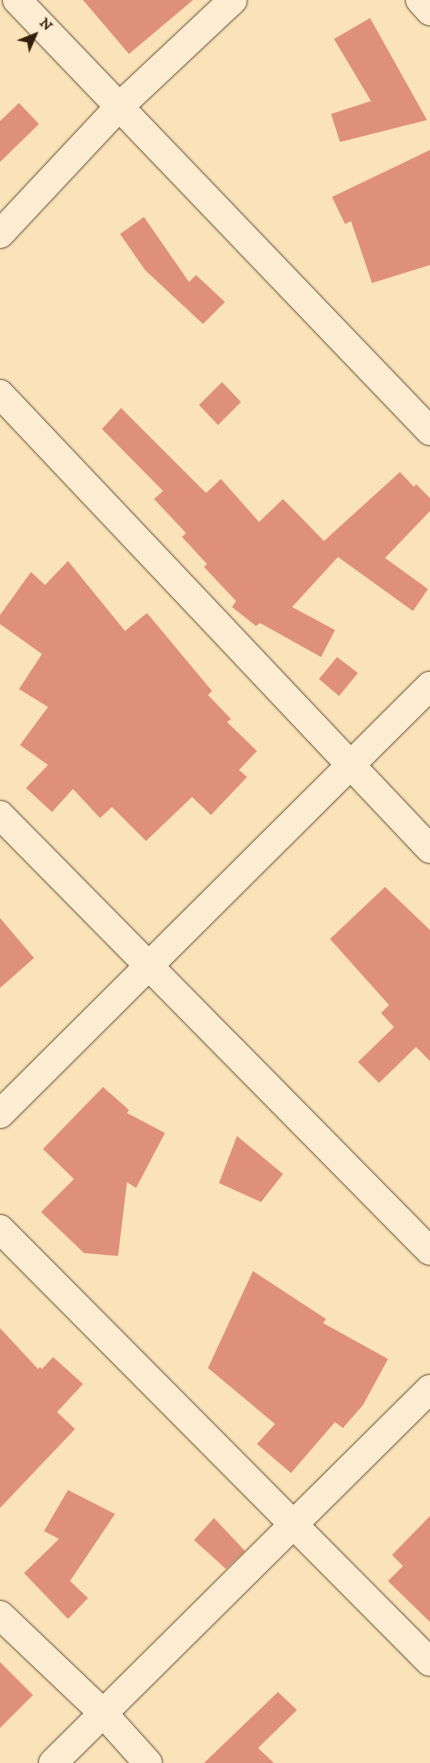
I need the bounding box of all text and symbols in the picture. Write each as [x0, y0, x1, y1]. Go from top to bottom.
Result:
north arrow [10, 10, 60, 60]
text: N [35, 14, 56, 35]

